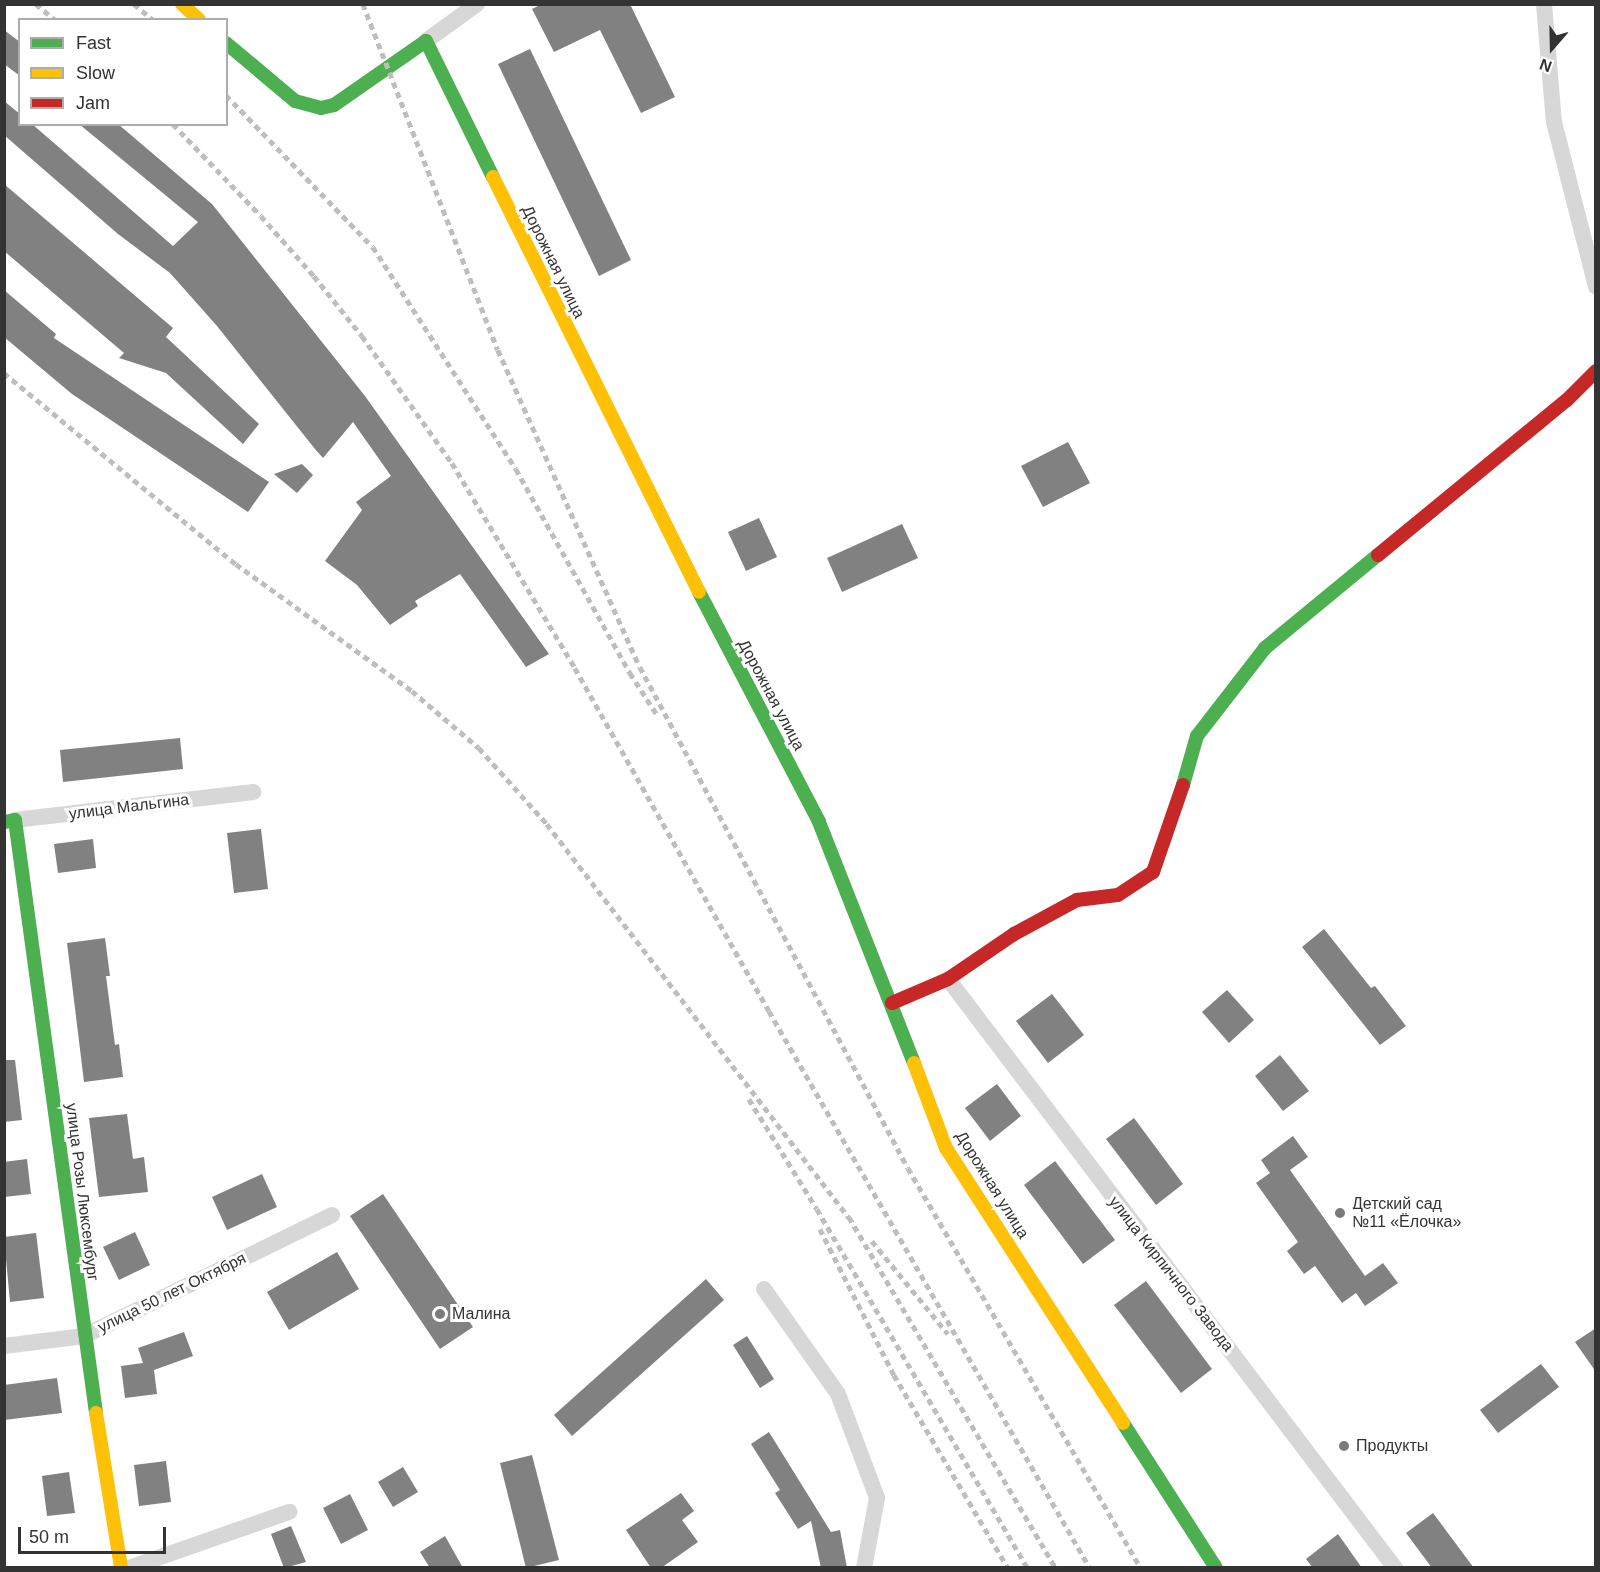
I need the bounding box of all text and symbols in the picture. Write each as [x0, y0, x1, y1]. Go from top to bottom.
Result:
legend [18, 18, 228, 126]
north arrow [1522, 18, 1582, 78]
text: Fast [76, 33, 111, 53]
text: N [1537, 55, 1554, 75]
text: Slow [76, 63, 115, 83]
text: Jam [76, 93, 110, 113]
street label: Дорожная улица [517, 202, 589, 322]
street label: Дорожная улица [734, 636, 808, 754]
street label: улица Мальгина [68, 790, 190, 824]
street label: улица Розы Люксембург [62, 1102, 102, 1282]
street label: Дорожная улица [951, 1128, 1033, 1242]
street label: улица Кирпичного Завода [1104, 1193, 1238, 1355]
place label: Детский сад №11 «Ёлочка» [1352, 1194, 1461, 1232]
marker: Детский сад №11 «Ёлочка» [1333, 1206, 1347, 1220]
street label: улица 50 лет Октября [95, 1249, 249, 1337]
place label: Малина [452, 1304, 510, 1324]
marker: Малина [433, 1307, 447, 1321]
place label: Продукты [1356, 1436, 1428, 1456]
marker: Продукты [1337, 1439, 1351, 1453]
scale bar [21, 1515, 170, 1553]
text: 50 m [29, 1527, 69, 1547]

